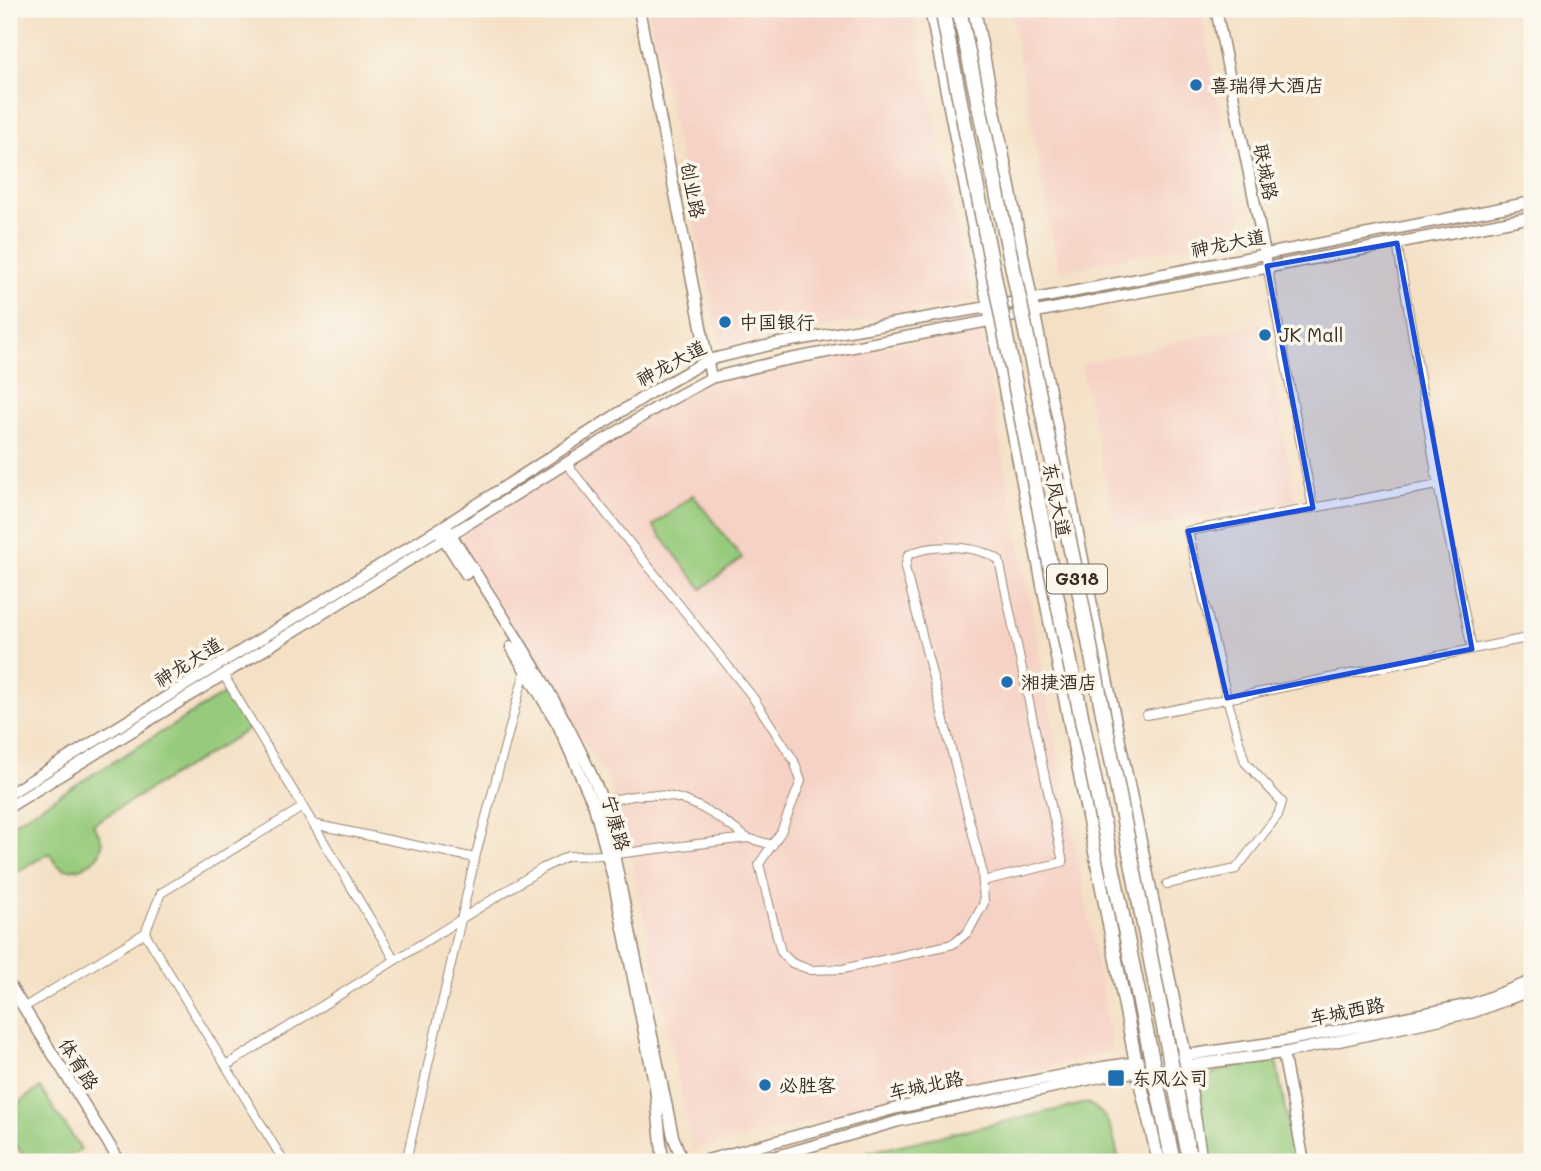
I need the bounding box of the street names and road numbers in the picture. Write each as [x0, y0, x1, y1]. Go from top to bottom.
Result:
street label: 联城路 [1249, 142, 1284, 202]
street label: 创业路 [676, 160, 711, 220]
street label: 神龙大道 [1188, 223, 1268, 262]
street label: 神龙大道 [631, 334, 710, 391]
street label: 东风大道 [1038, 460, 1077, 540]
road number: G318 [1047, 564, 1107, 594]
street label: 神龙大道 [149, 631, 227, 692]
street label: 宁康路 [597, 792, 636, 854]
street label: 车城西路 [1307, 991, 1387, 1030]
street label: 体育路 [54, 1033, 105, 1095]
street label: 车城北路 [886, 1064, 966, 1105]

